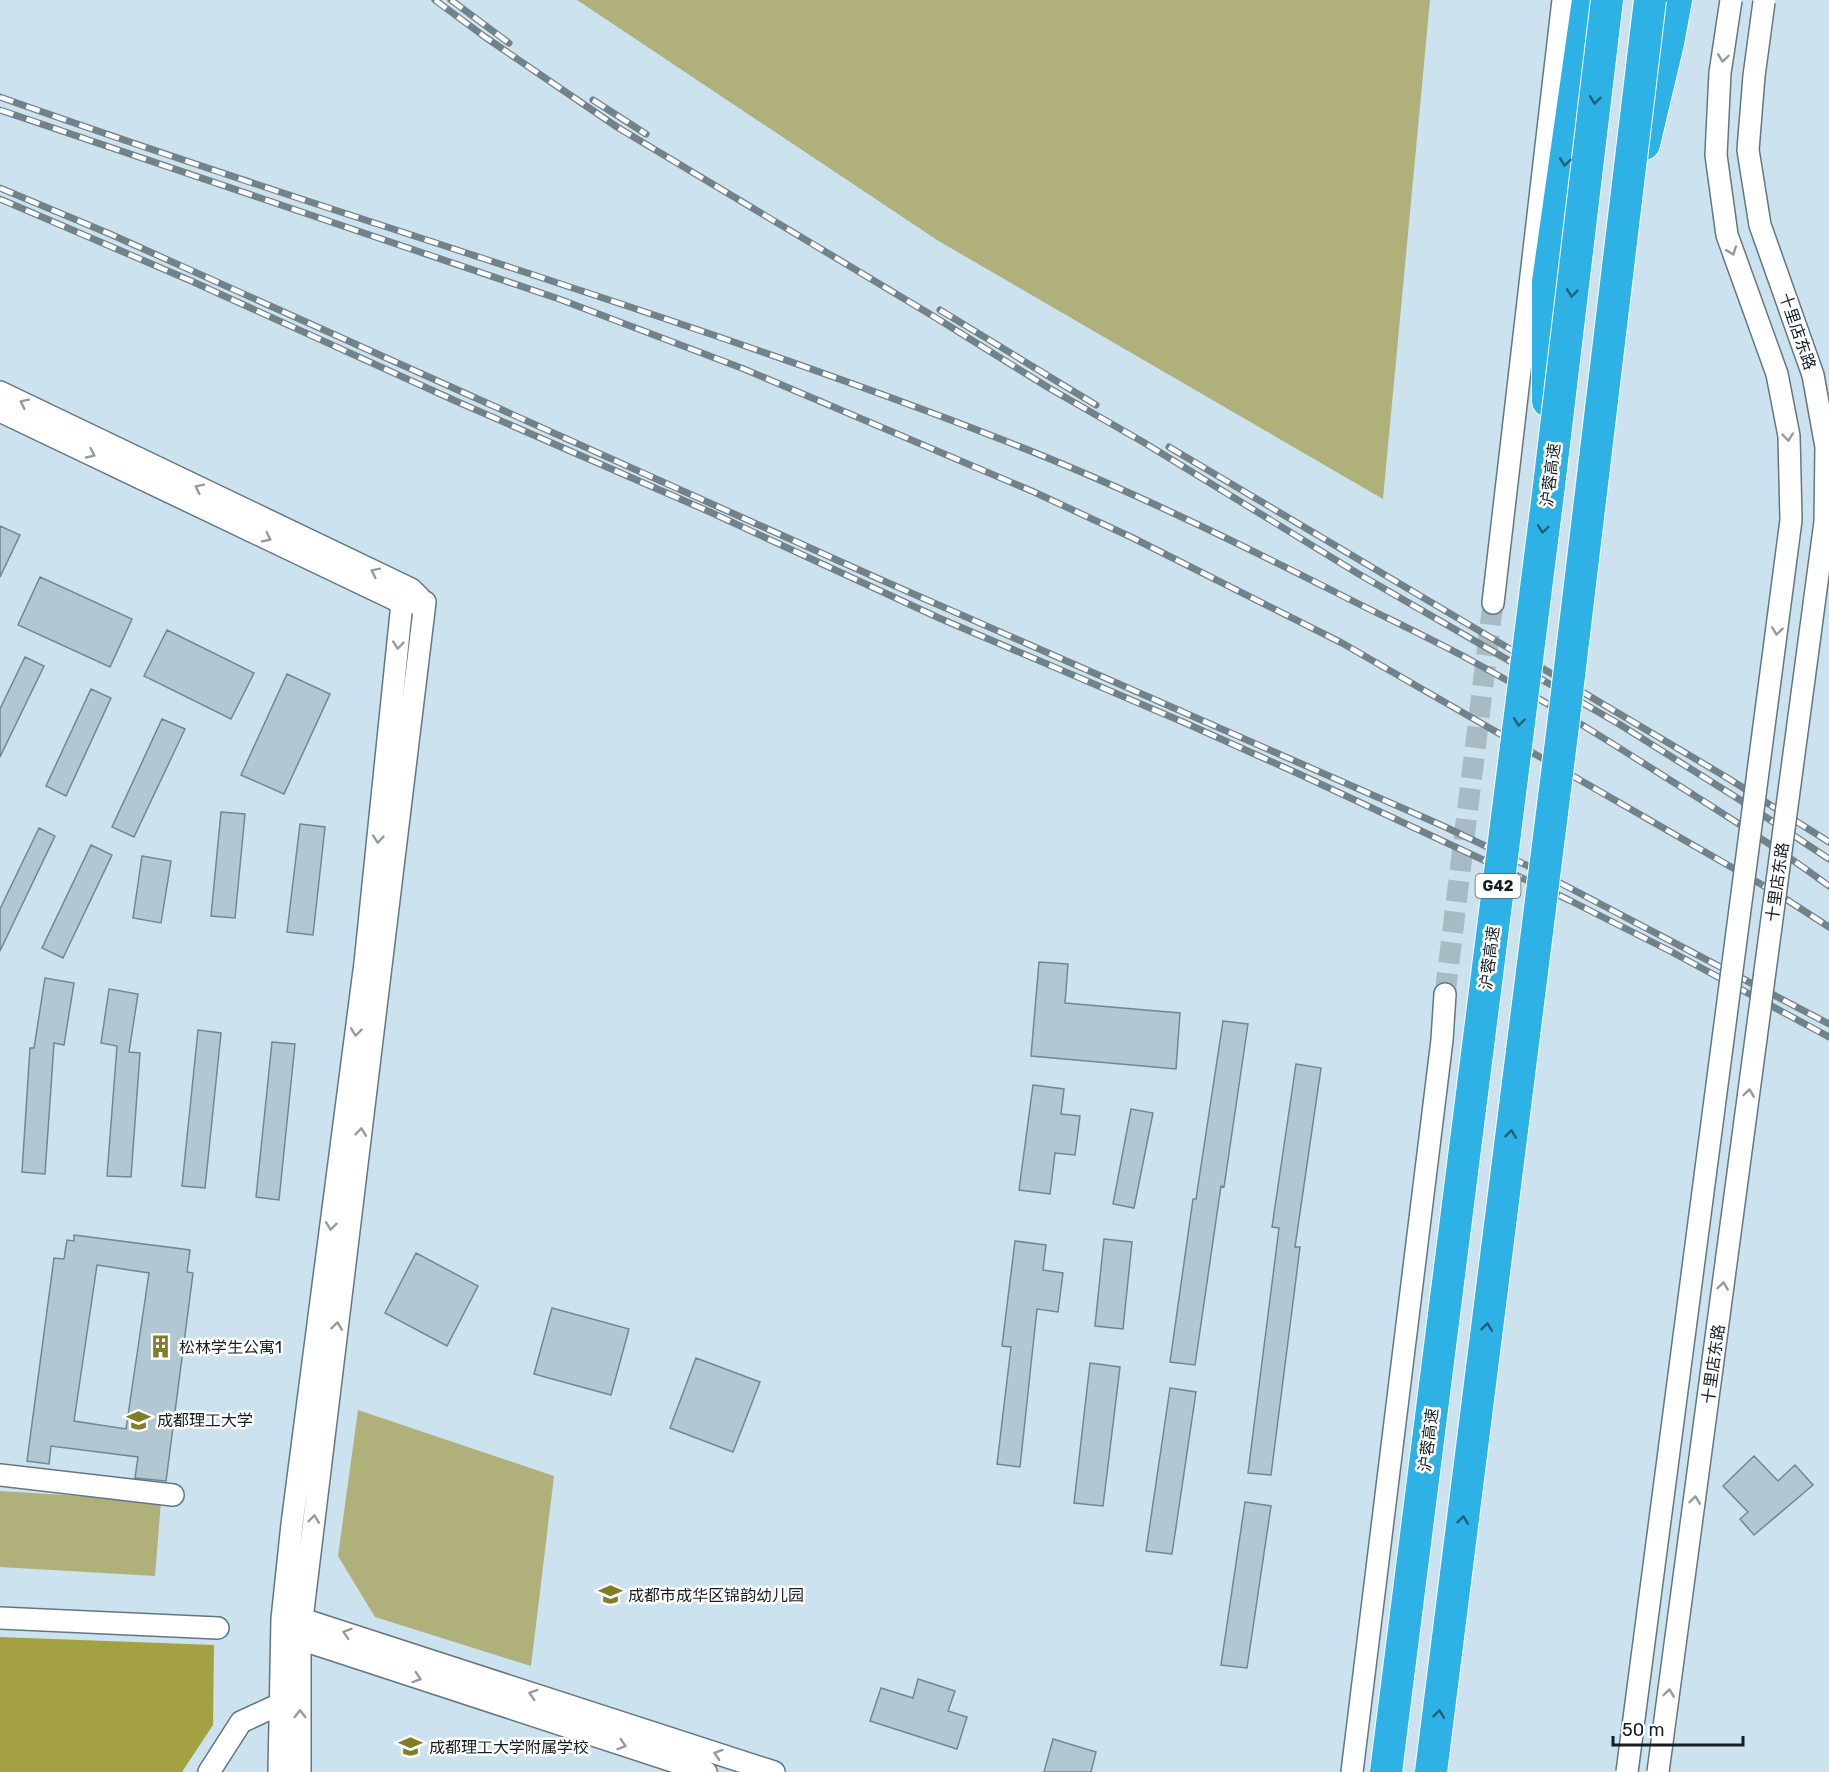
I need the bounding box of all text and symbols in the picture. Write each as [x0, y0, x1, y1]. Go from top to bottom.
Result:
one-way arrow [1717, 53, 1729, 63]
one-way arrow [1589, 95, 1601, 104]
one-way arrow [1559, 157, 1571, 166]
one-way arrow [1725, 245, 1738, 256]
one-way arrow [1566, 289, 1578, 298]
street label: 十里店东路 [1776, 290, 1820, 372]
one-way arrow [19, 399, 30, 411]
one-way arrow [1781, 432, 1794, 442]
street label: 沪蓉高速 [1537, 442, 1564, 508]
one-way arrow [84, 447, 95, 459]
one-way arrow [195, 483, 206, 495]
one-way arrow [1538, 524, 1550, 533]
one-way arrow [260, 531, 271, 543]
one-way arrow [371, 567, 382, 579]
one-way arrow [1771, 626, 1783, 636]
one-way arrow [392, 640, 405, 649]
one-way arrow [1513, 718, 1525, 727]
one-way arrow [372, 834, 385, 843]
street label: 十里店东路 [1763, 841, 1792, 923]
road number: G42 [1476, 874, 1520, 898]
street label: 沪蓉高速 [1476, 925, 1503, 991]
one-way arrow [351, 1028, 363, 1037]
one-way arrow [1742, 1088, 1755, 1097]
one-way arrow [354, 1128, 366, 1137]
one-way arrow [1505, 1129, 1517, 1138]
one-way arrow [325, 1221, 338, 1230]
one-way arrow [1717, 1281, 1729, 1290]
one-way arrow [331, 1321, 343, 1330]
one-way arrow [1481, 1322, 1493, 1332]
street label: 十里店东路 [1699, 1323, 1728, 1405]
building icon: 松林学生公寓1 [148, 1334, 174, 1360]
place label: 松林学生公寓1 [179, 1338, 282, 1357]
school or university icon: 成都理工大学 [126, 1407, 152, 1433]
street label: 沪蓉高速 [1415, 1407, 1442, 1473]
place label: 成都理工大学 [157, 1411, 253, 1430]
one-way arrow [1688, 1495, 1700, 1505]
one-way arrow [307, 1515, 320, 1524]
one-way arrow [1456, 1516, 1469, 1525]
school or university icon: 成都市成华区锦韵幼儿园 [597, 1582, 623, 1608]
place label: 成都市成华区锦韵幼儿园 [628, 1586, 804, 1605]
one-way arrow [342, 1628, 353, 1641]
one-way arrow [411, 1670, 422, 1683]
one-way arrow [528, 1688, 539, 1701]
one-way arrow [1662, 1689, 1675, 1698]
one-way arrow [294, 1709, 306, 1718]
one-way arrow [1432, 1709, 1444, 1719]
scale bar [1613, 1709, 1744, 1747]
text: 50 m [1622, 1719, 1665, 1741]
school or university icon: 成都理工大学附属学校 [398, 1734, 424, 1760]
one-way arrow [616, 1737, 627, 1750]
place label: 成都理工大学附属学校 [429, 1738, 589, 1757]
one-way arrow [713, 1749, 724, 1761]

